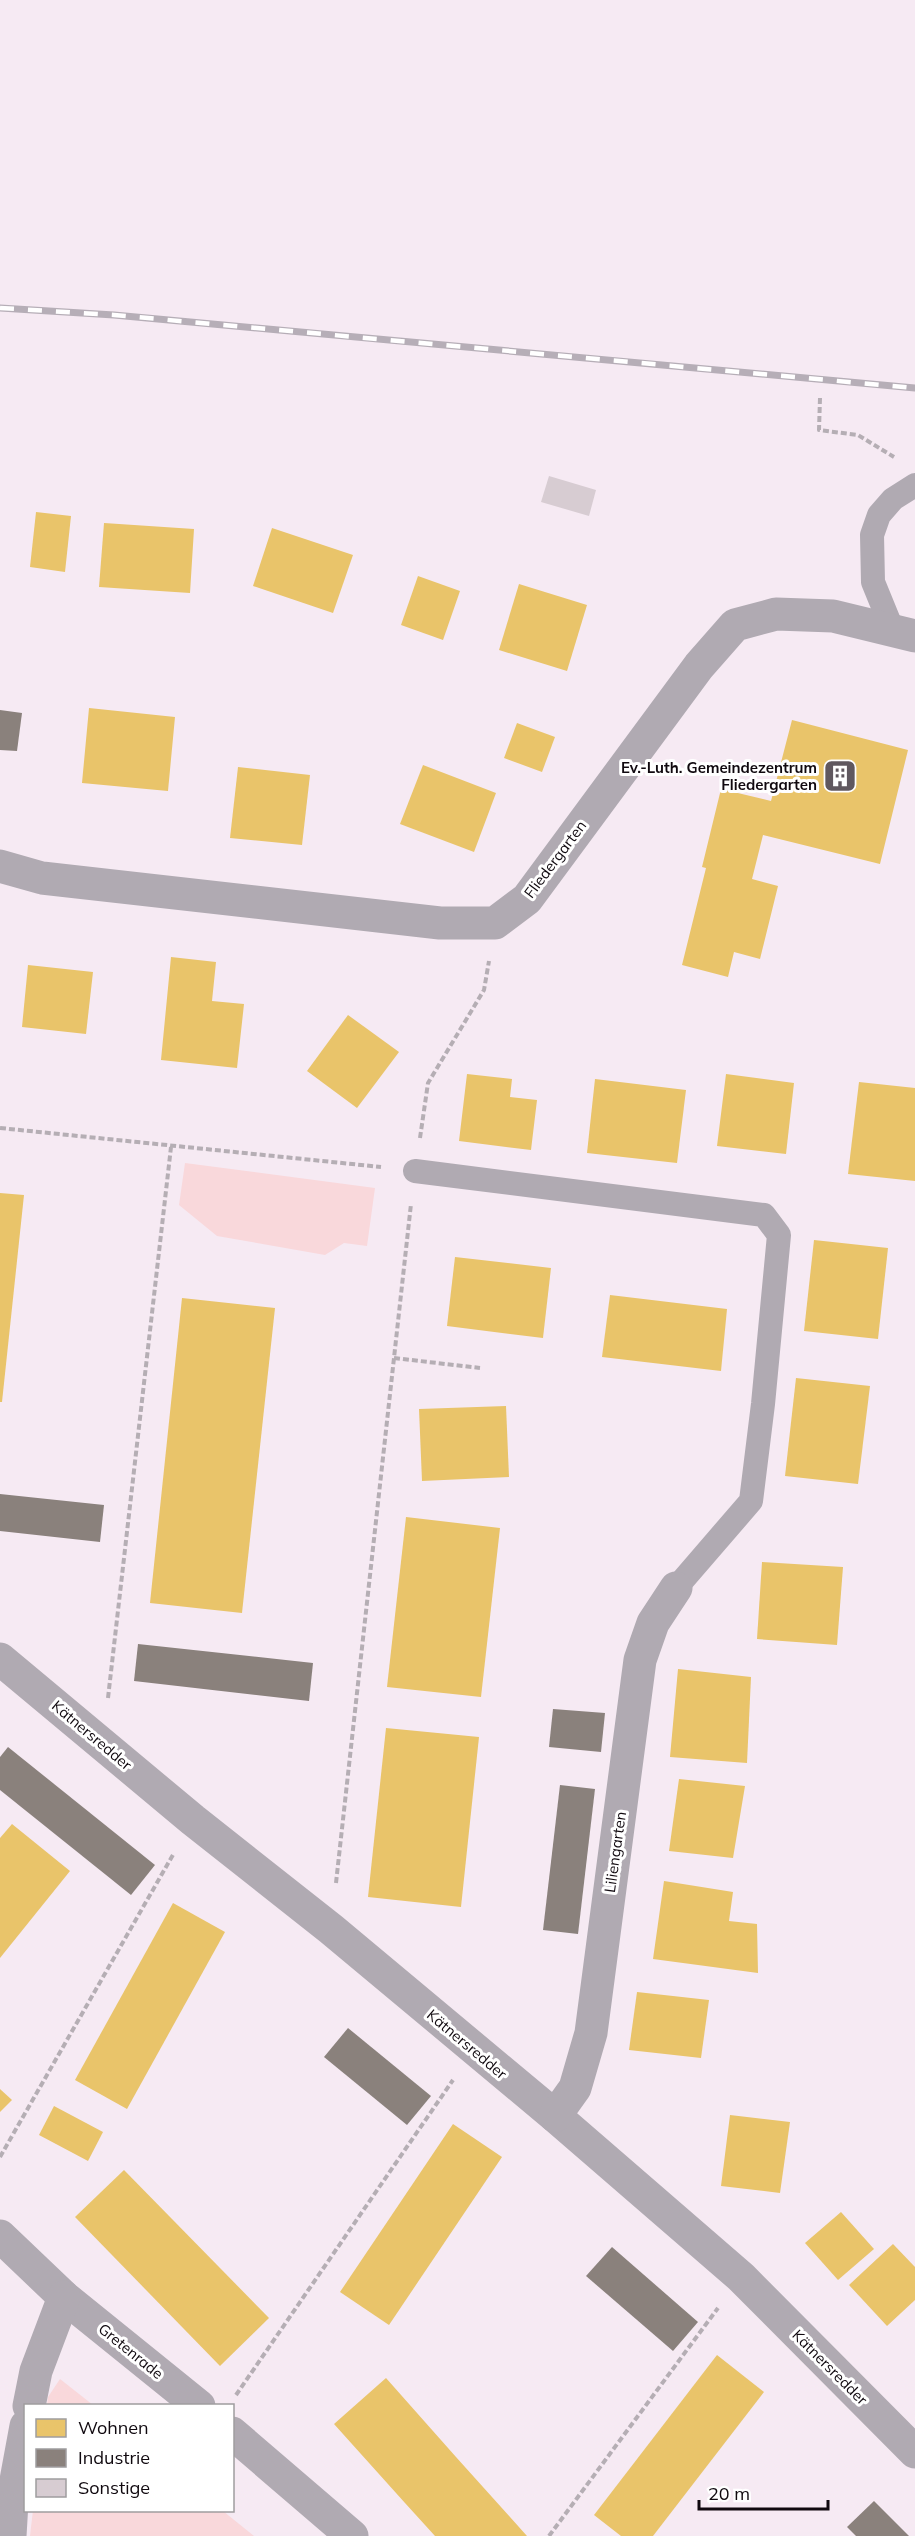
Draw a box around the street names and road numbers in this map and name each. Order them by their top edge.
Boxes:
street label: Fliedergarten [520,816,590,902]
street label: Kätnersredder [48,1696,136,1774]
street label: Liliengarten [600,1810,630,1894]
street label: Kätnersredder [423,2005,511,2083]
street label: Gretenrade [95,2319,167,2383]
street label: Kätnersredder [788,2325,872,2409]

